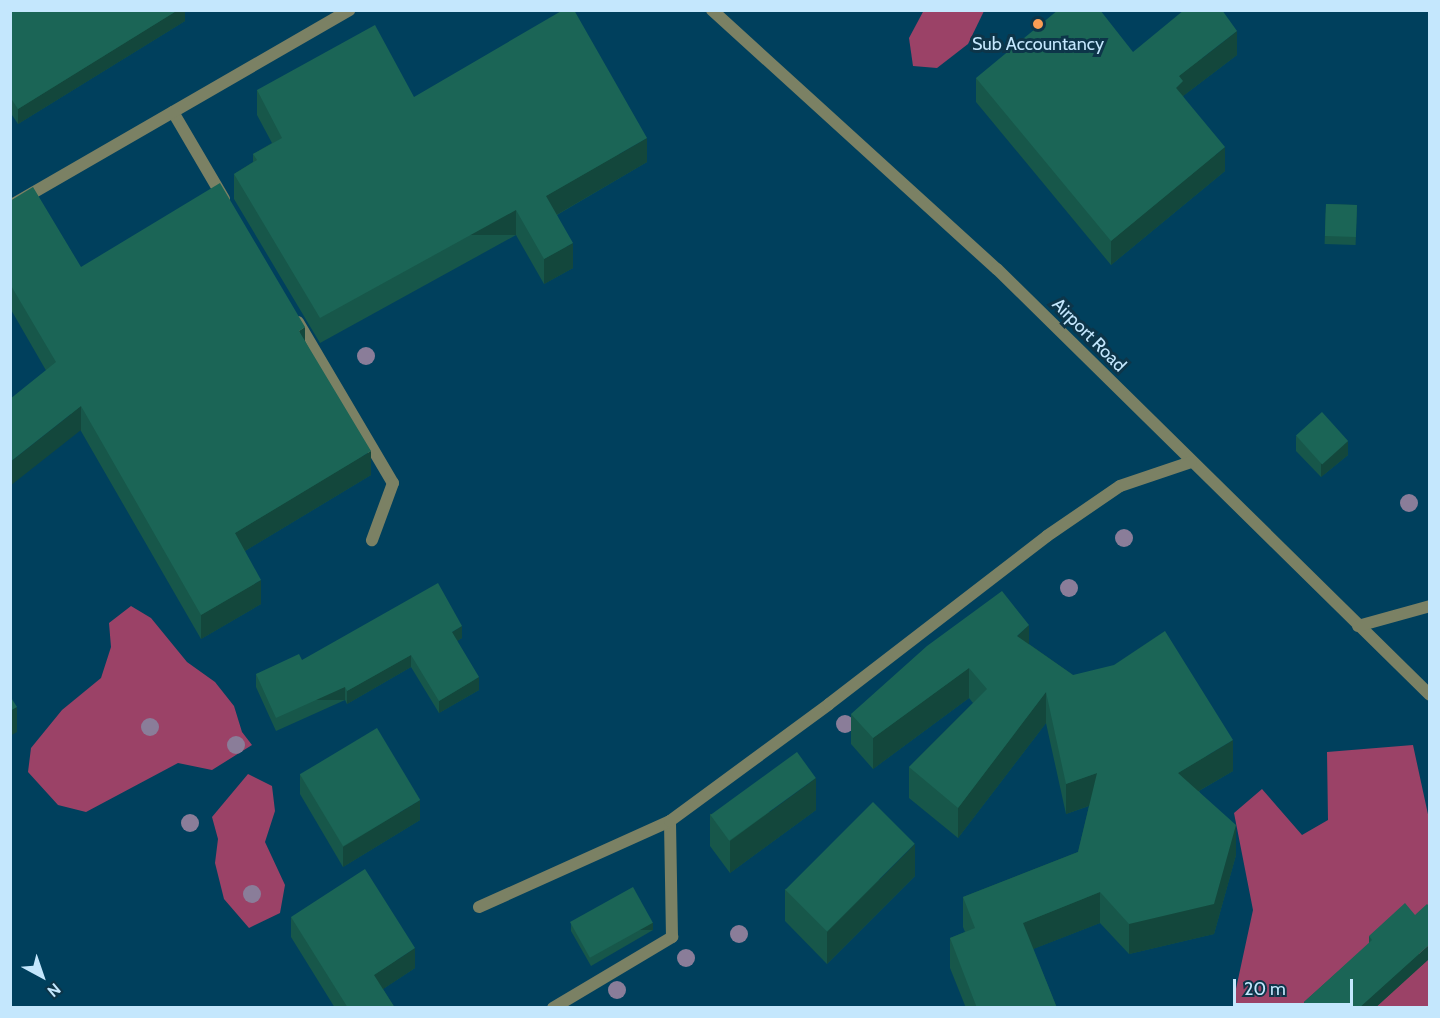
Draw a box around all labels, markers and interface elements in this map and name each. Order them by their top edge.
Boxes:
marker: Sub Accountancy [1031,17,1045,31]
place label: Sub Accountancy [972,33,1104,55]
street label: Airport Road [1048,294,1130,376]
north arrow [12,946,72,1006]
scale bar [1236,967,1356,1005]
text: 20 m [1244,978,1286,1000]
text: N [43,979,64,1001]

